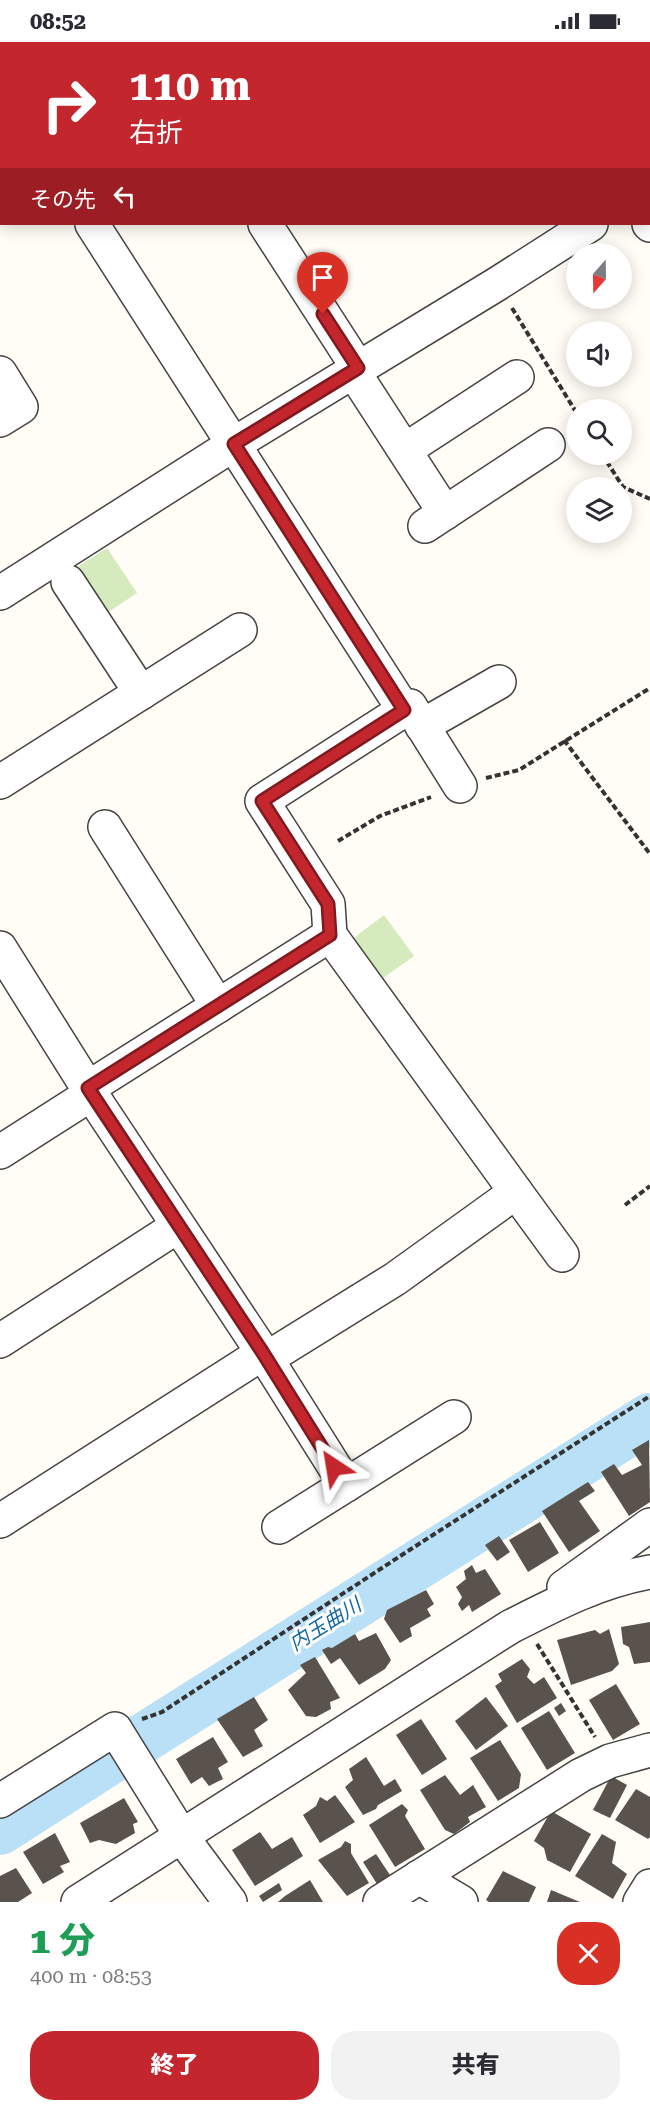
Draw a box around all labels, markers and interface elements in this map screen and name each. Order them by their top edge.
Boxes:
text: 08:52 [30,9,86,34]
text: 110 m [129,61,251,110]
icon: right [30,66,108,144]
text: 右折 [129,117,183,149]
icon: left [108,180,141,213]
text: その先 [30,187,96,212]
north arrow [566,243,632,309]
map controls [566,243,632,543]
pin [297,252,348,314]
icon: arrive [306,261,339,294]
button: sound [566,321,632,387]
button: search [566,399,632,465]
button: layers [566,477,632,543]
position arrow [302,1435,366,1499]
water label: 内玉曲川 [285,1592,367,1655]
text: 1 分 [30,1920,95,1962]
button: close [557,1922,620,1985]
text: 400 m · 08:53 [30,1964,152,1988]
button: 終了 [30,2031,319,2100]
button: 共有 [331,2031,620,2100]

